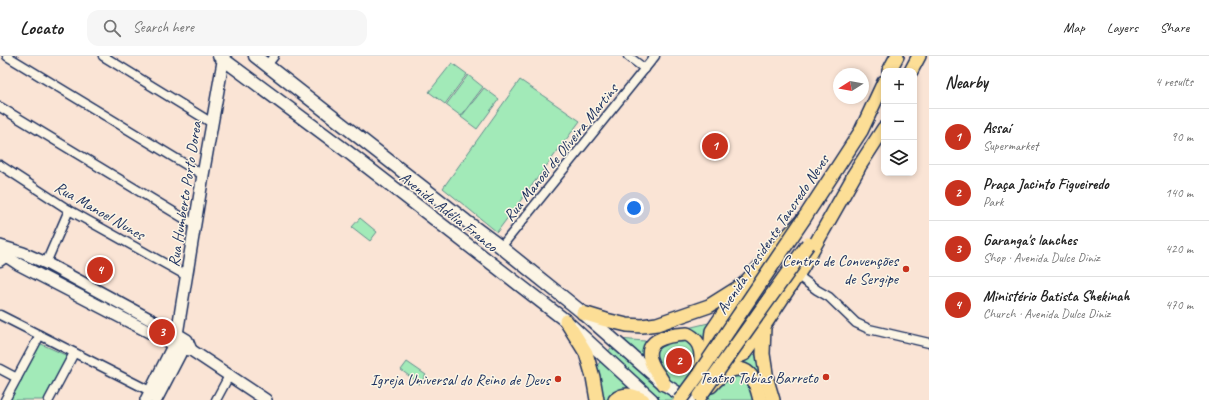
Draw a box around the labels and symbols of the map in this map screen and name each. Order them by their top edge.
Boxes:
north arrow [833,68,869,104]
street label: Rua Manoel de Oliveira Martins [499,79,623,225]
street label: Rua Humberto Porto Dorea [164,119,207,268]
pin: 1 [702,131,728,161]
street label: Avenida Presidente Tancredo Neves [712,150,835,318]
street label: Avenida Adélia Franco [395,167,502,257]
street label: Rua Manoel Nunes [51,177,149,245]
your location [624,198,644,218]
place label: Centro de Convenções de Sergipe [782,251,900,289]
pin: 4 [87,255,113,285]
marker: Centro de Convenções de Sergipe [901,264,911,274]
pin: 3 [149,317,175,347]
pin: 2 [666,346,692,376]
place label: Teatro Tobias Barreto [700,368,819,388]
place label: Igreja Universal do Reino de Deus [371,370,552,390]
marker: Teatro Tobias Barreto [821,372,831,382]
marker: Igreja Universal do Reino de Deus [553,374,563,384]

